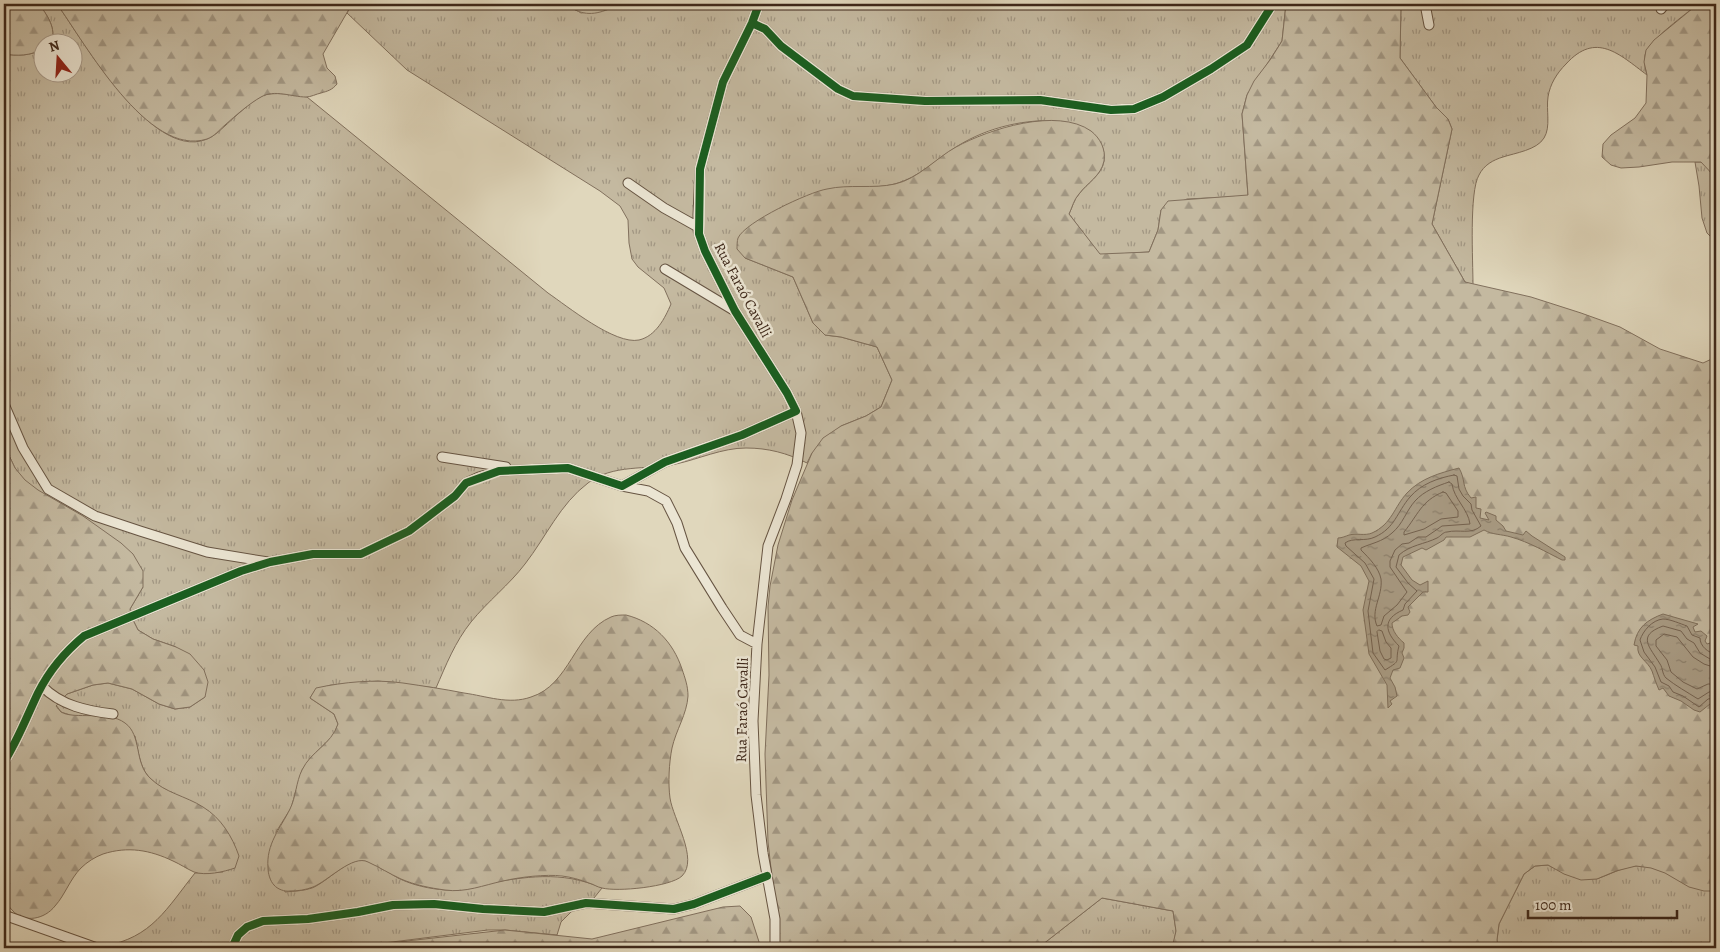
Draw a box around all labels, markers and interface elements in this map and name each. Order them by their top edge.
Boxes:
north arrow [32,32,82,82]
text: N [46,36,62,57]
street label: Rua Faraó Cavalli [710,239,776,341]
street label: Rua Faraó Cavalli [731,657,753,763]
scale bar [1528,887,1676,919]
text: 100 m [1535,895,1572,915]

